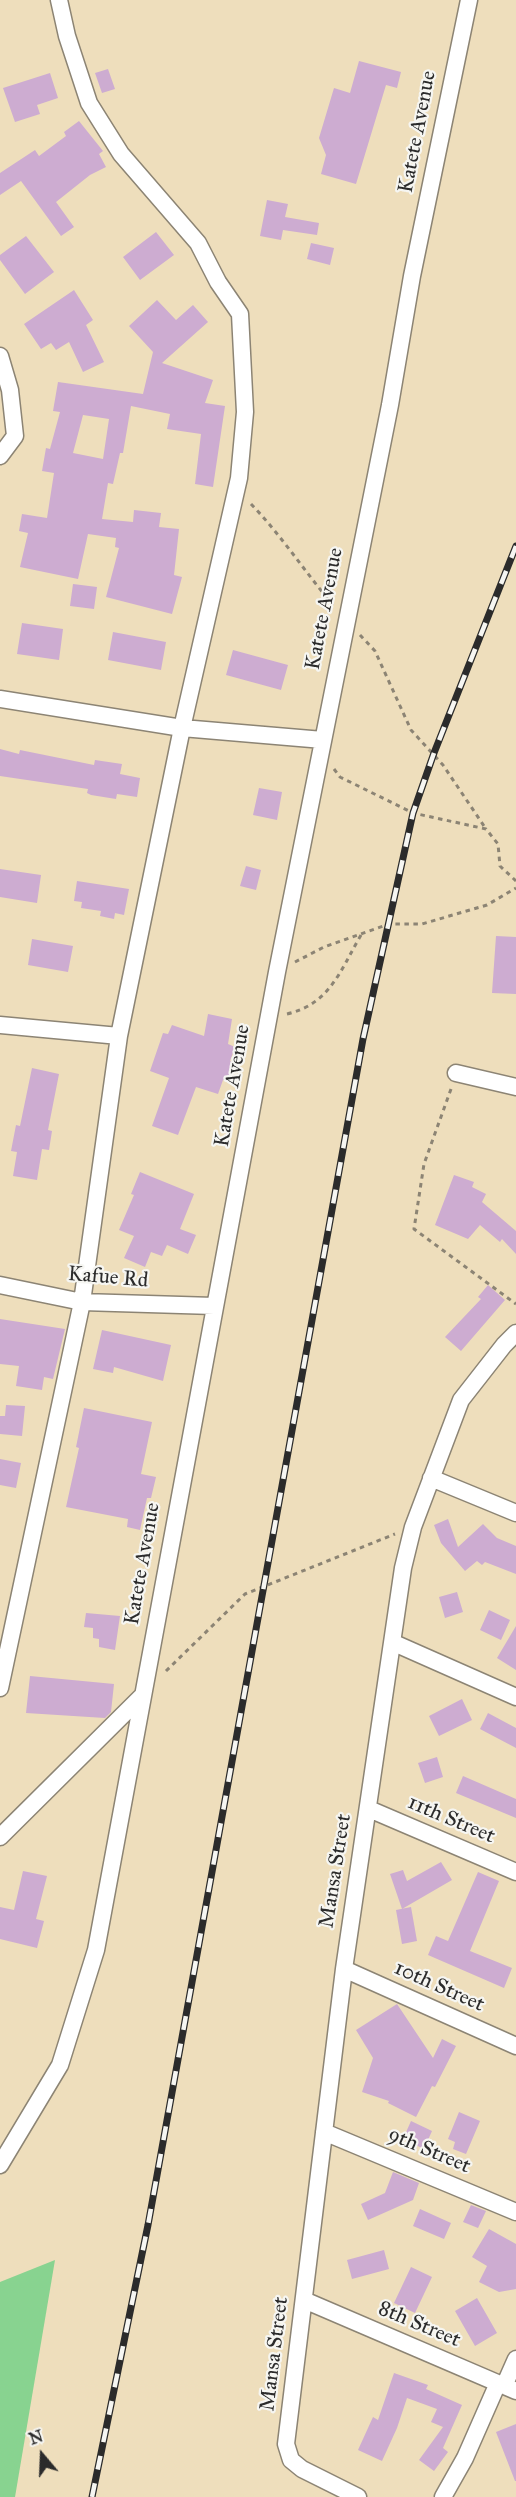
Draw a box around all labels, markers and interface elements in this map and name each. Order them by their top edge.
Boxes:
street label: Katete Avenue [394,69,442,195]
street label: Katete Avenue [301,546,349,672]
street label: Katete Avenue [210,1023,256,1149]
street label: Kafue Rd [67,1262,149,1294]
street label: Katete Avenue [120,1501,166,1627]
street label: 11th Street [404,1790,498,1850]
street label: Mansa Street [315,1812,357,1930]
street label: 10th Street [390,1956,488,2018]
street label: 9th Street [384,2122,474,2180]
street label: Mansa Street [255,2295,295,2413]
street label: 8th Street [374,2296,464,2354]
north arrow [12,2425,72,2485]
text: N [26,2426,45,2449]

